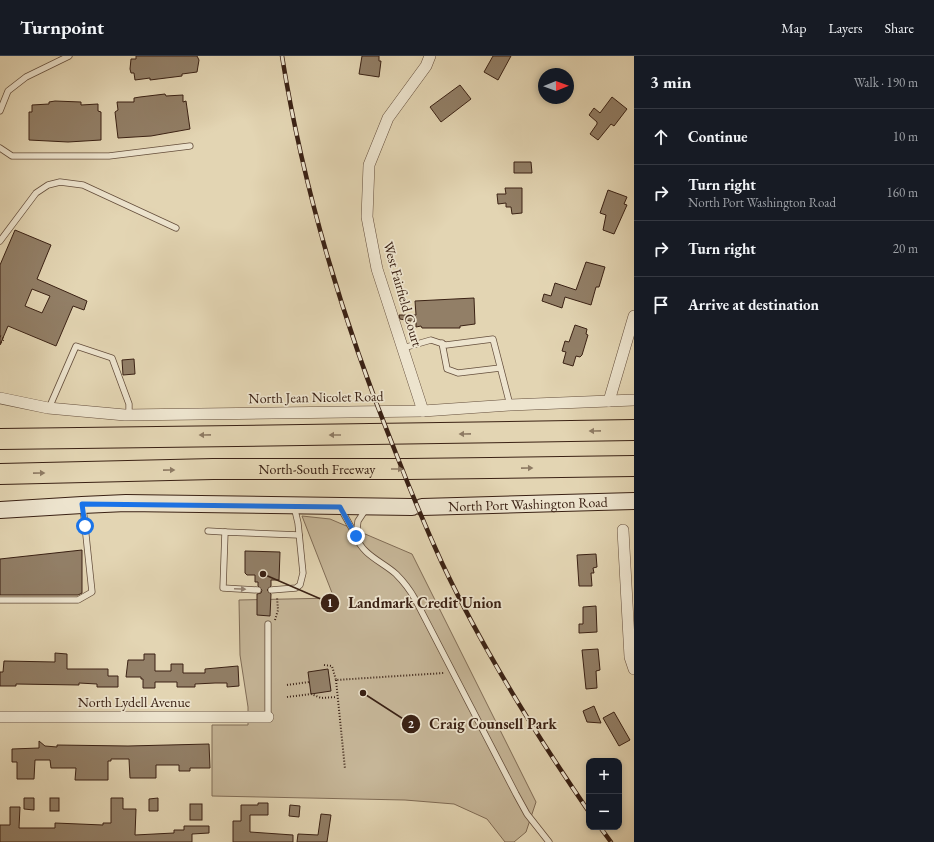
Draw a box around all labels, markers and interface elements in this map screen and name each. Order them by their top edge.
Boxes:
text: Turnpoint [20,15,104,40]
text: Map [781,19,806,37]
text: Layers [828,19,863,37]
text: Share [885,19,914,37]
north arrow [538,68,574,104]
text: 3 min [650,71,691,93]
text: Walk · 190 m [854,74,918,91]
icon: ahead [650,126,672,148]
text: Continue [688,127,748,146]
text: 10 m [893,128,918,145]
text: Turn right [688,175,756,194]
icon: right [650,182,672,204]
text: 160 m [887,184,918,201]
text: North Port Washington Road [688,194,836,211]
icon: right [650,238,672,260]
street label: West Fairfield Court [379,239,427,349]
text: Turn right [688,239,756,258]
text: 20 m [893,240,918,257]
icon: arrive [650,294,672,316]
text: Arrive at destination [688,295,819,314]
street label: North Jean Nicolet Road [248,387,385,407]
one-way arrow [588,428,601,434]
one-way arrow [458,431,471,437]
one-way arrow [198,432,211,438]
one-way arrow [328,432,341,438]
street label: North-South Freeway [258,460,376,478]
one-way arrow [521,465,534,471]
one-way arrow [391,466,404,472]
one-way arrow [163,467,176,473]
one-way arrow [33,470,46,476]
street label: North Port Washington Road [448,493,609,515]
route start [76,517,94,535]
route end [347,527,365,545]
one-way arrow [234,586,246,593]
callout: Landmark Credit Union [320,589,510,616]
text: Landmark Credit Union [348,593,502,612]
text: 1 [327,595,333,611]
street label: North Lydell Avenue [78,693,191,711]
callout: Craig Counsell Park [401,710,564,737]
text: Craig Counsell Park [429,714,557,733]
text: 2 [408,716,415,732]
map controls [586,758,622,830]
button: + [586,758,622,794]
button: − [586,794,622,830]

